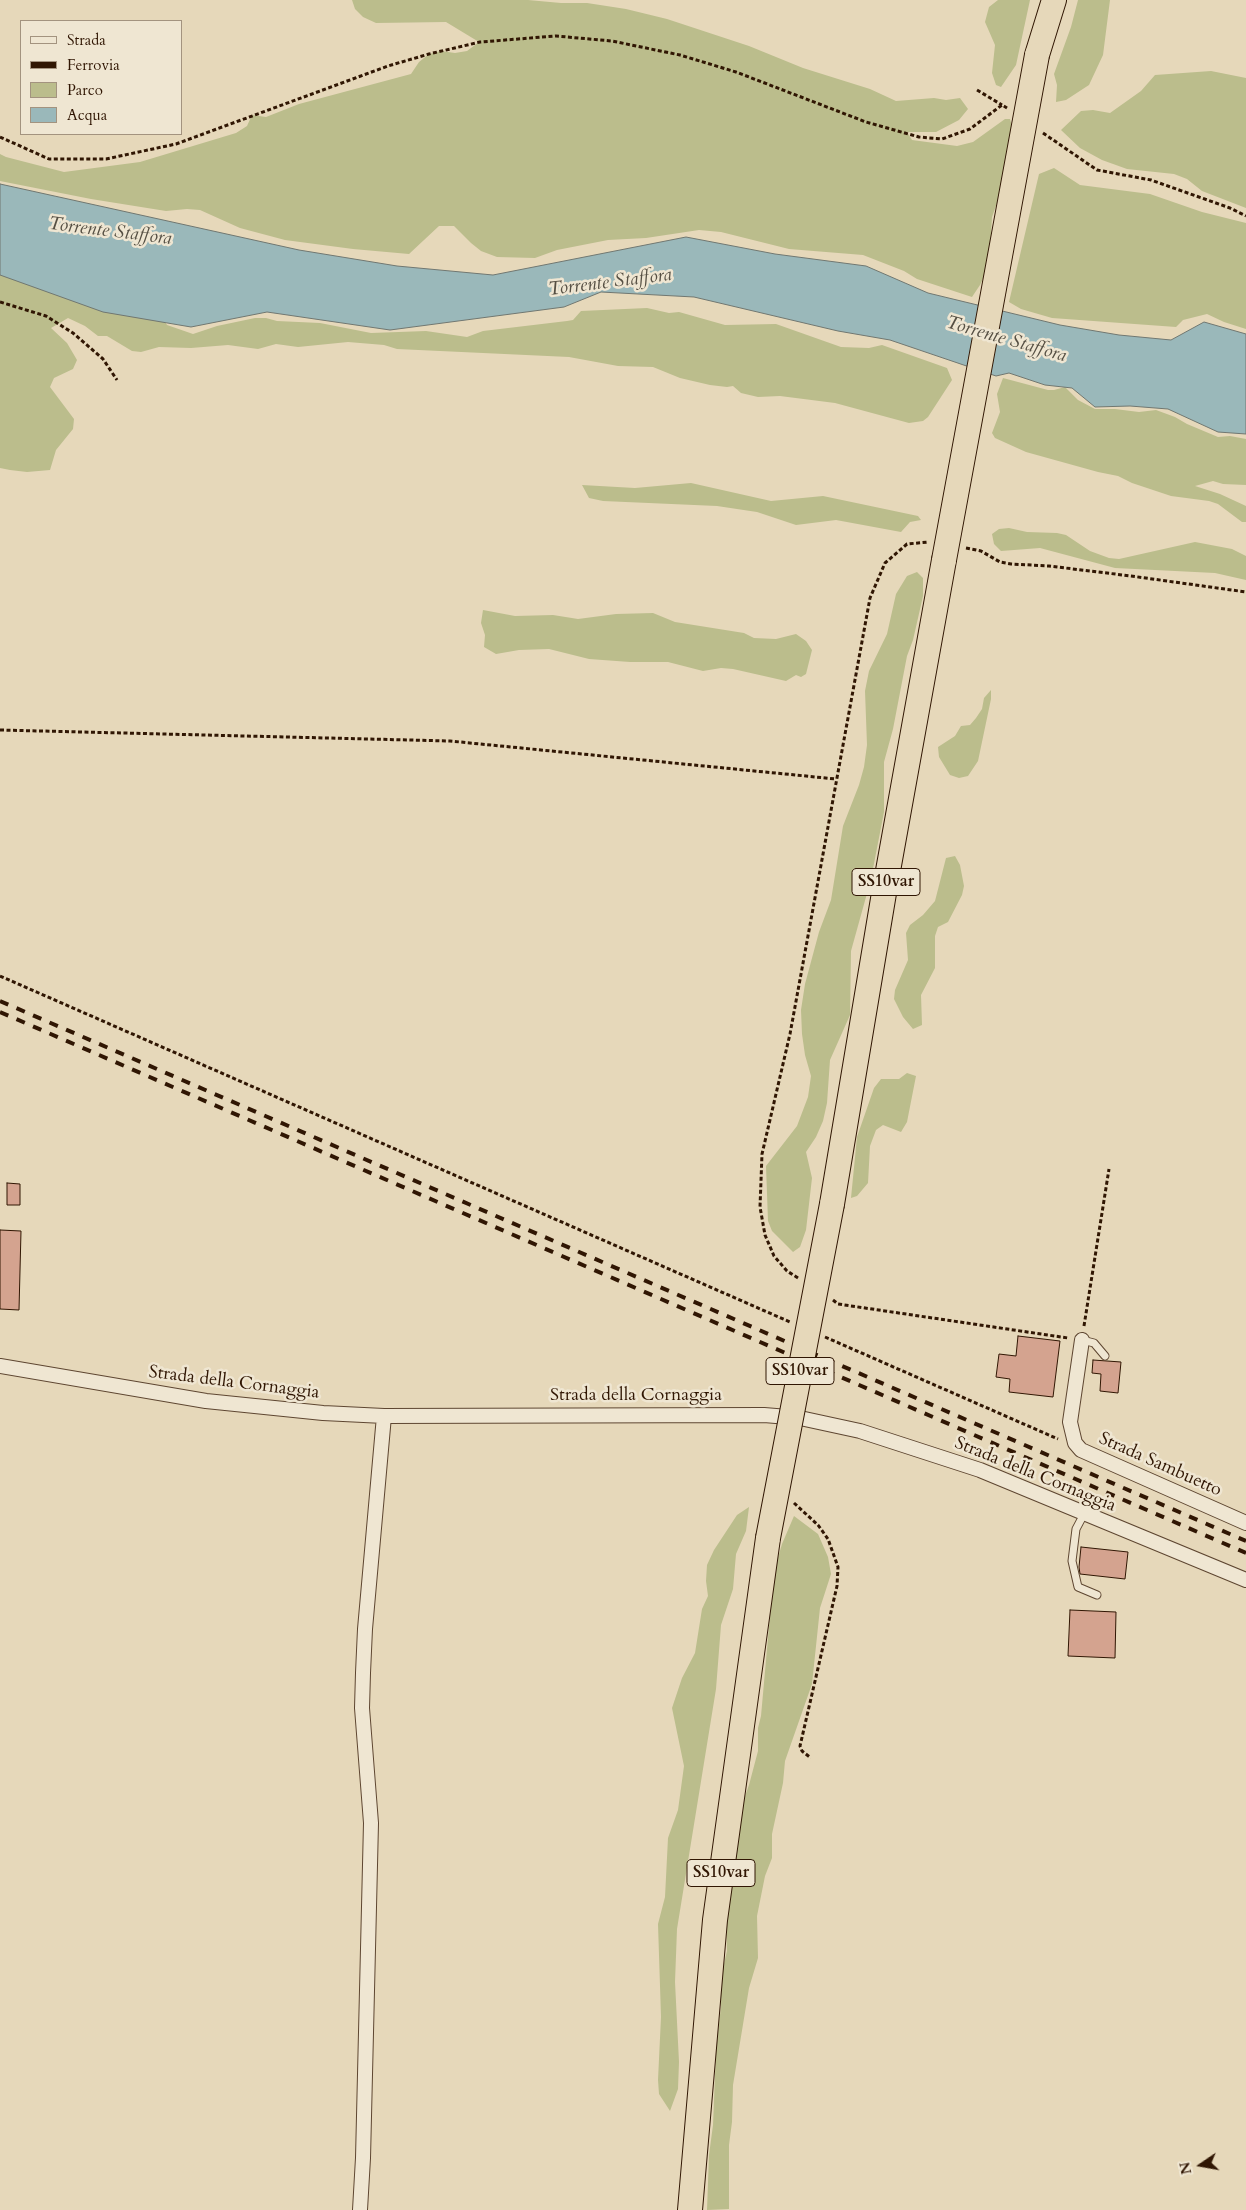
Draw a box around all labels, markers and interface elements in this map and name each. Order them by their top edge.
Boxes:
legend [20,20,182,135]
text: Strada [67,30,106,50]
text: Ferrovia [67,55,120,75]
text: Parco [67,80,103,100]
text: Acqua [67,105,107,125]
water label: Torrente Staffora [47,213,173,251]
water label: Torrente Staffora [547,264,673,302]
water label: Torrente Staffora [943,312,1069,368]
road number: SS10var [852,869,920,896]
road number: SS10var [766,1358,834,1384]
street label: Strada della Cornaggia [147,1362,321,1404]
street label: Strada della Cornaggia [550,1385,722,1407]
street label: Strada Sambuetto [1095,1428,1225,1502]
street label: Strada della Cornaggia [951,1433,1119,1517]
road number: SS10var [687,1860,755,1886]
north arrow [1176,2140,1226,2190]
text: N [1175,2160,1196,2176]

